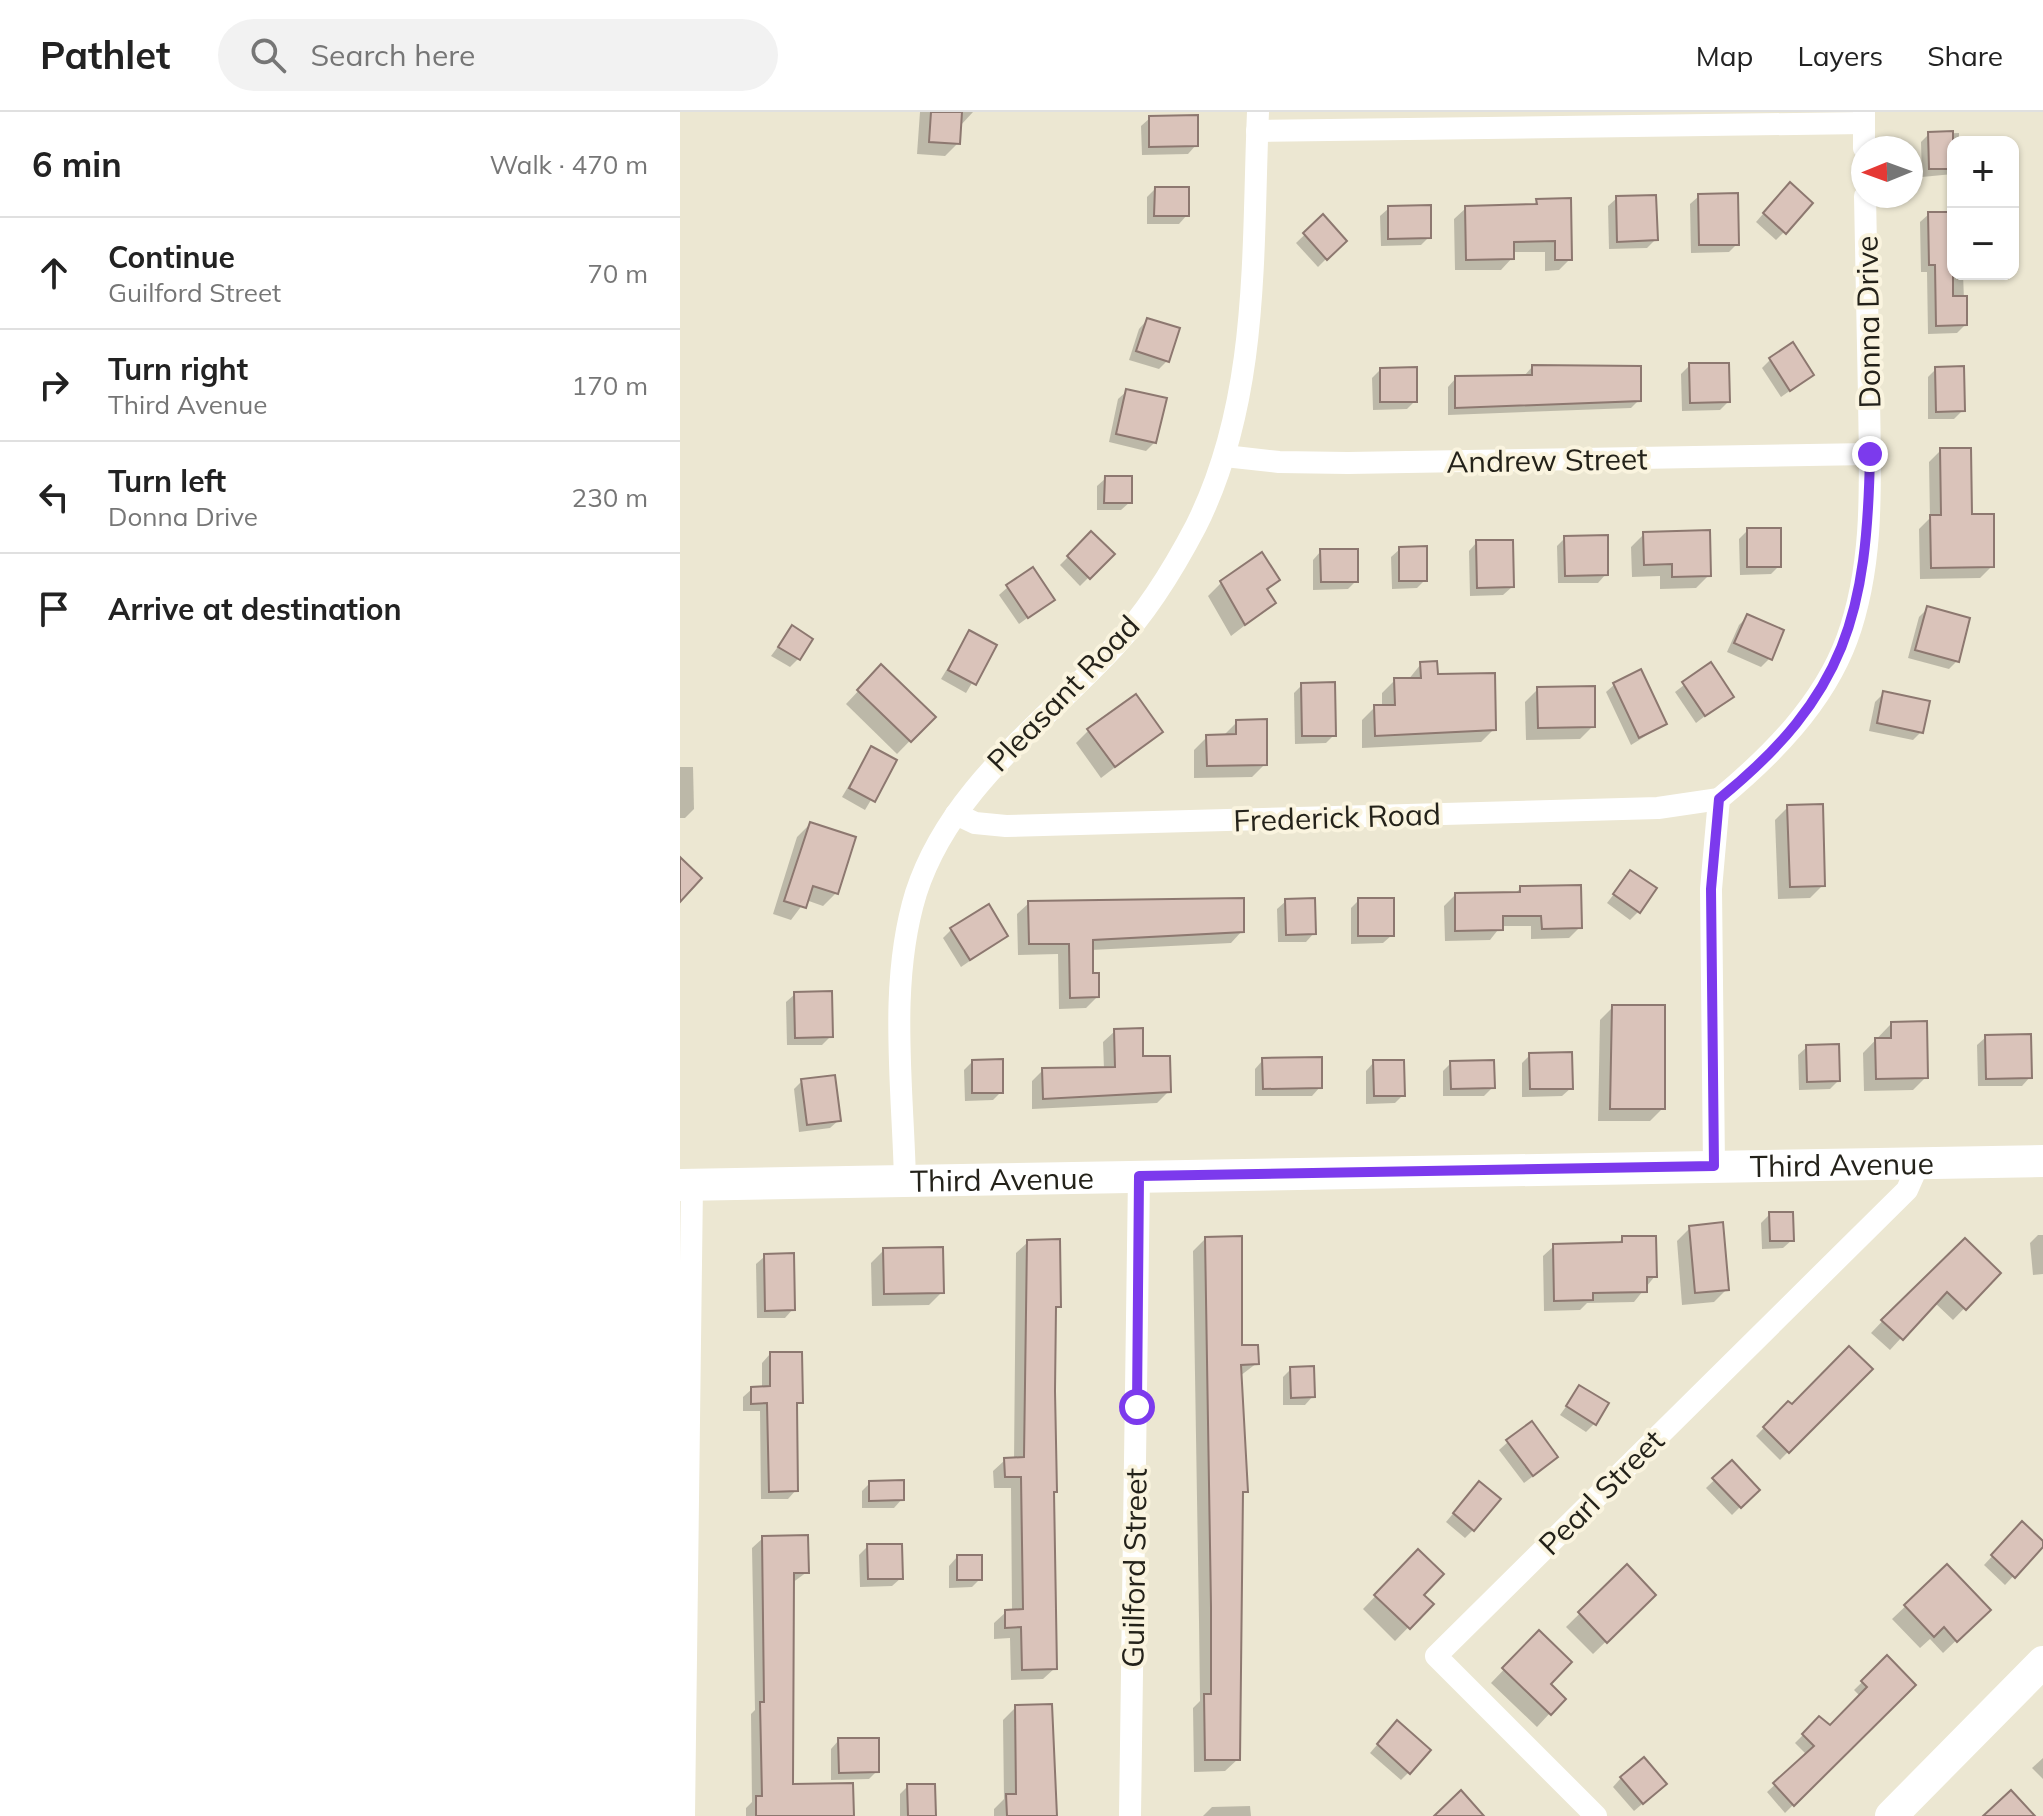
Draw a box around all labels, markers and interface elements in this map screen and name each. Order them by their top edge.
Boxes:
search box [218,19,778,91]
text: Pathlet [40,31,170,79]
icon: search [246,33,290,77]
text: Search here [310,36,475,74]
text: Map [1696,38,1753,73]
text: Layers [1797,38,1883,73]
text: Share [1927,38,2003,73]
north arrow [1851,136,1923,208]
map controls [1947,136,2019,280]
button: + [1947,136,2019,208]
text: 6 min [32,143,122,186]
text: Walk · 470 m [489,148,648,181]
button: − [1947,208,2019,280]
street label: Donna Drive [1847,235,1889,409]
text: Continue [108,238,235,276]
icon: ahead [32,251,76,295]
text: 70 m [587,257,648,290]
text: Guilford Street [108,276,281,309]
text: Turn right [108,350,248,388]
icon: right [32,363,76,407]
text: 170 m [572,369,648,402]
text: Third Avenue [108,388,267,421]
route end [1852,436,1888,472]
street label: Andrew Street [1446,439,1648,481]
text: Turn left [108,462,226,500]
icon: left [32,475,76,519]
text: 230 m [572,481,648,514]
text: Donna Drive [108,500,258,533]
icon: arrive [32,587,76,631]
text: Arrive at destination [108,590,402,628]
street label: Pleasant Road [979,607,1147,779]
street label: Frederick Road [1233,794,1441,840]
street label: Third Avenue [1750,1144,1934,1185]
street label: Third Avenue [910,1159,1094,1200]
route start [1119,1389,1155,1425]
street label: Pearl Street [1530,1421,1672,1563]
street label: Guilford Street [1113,1468,1155,1668]

